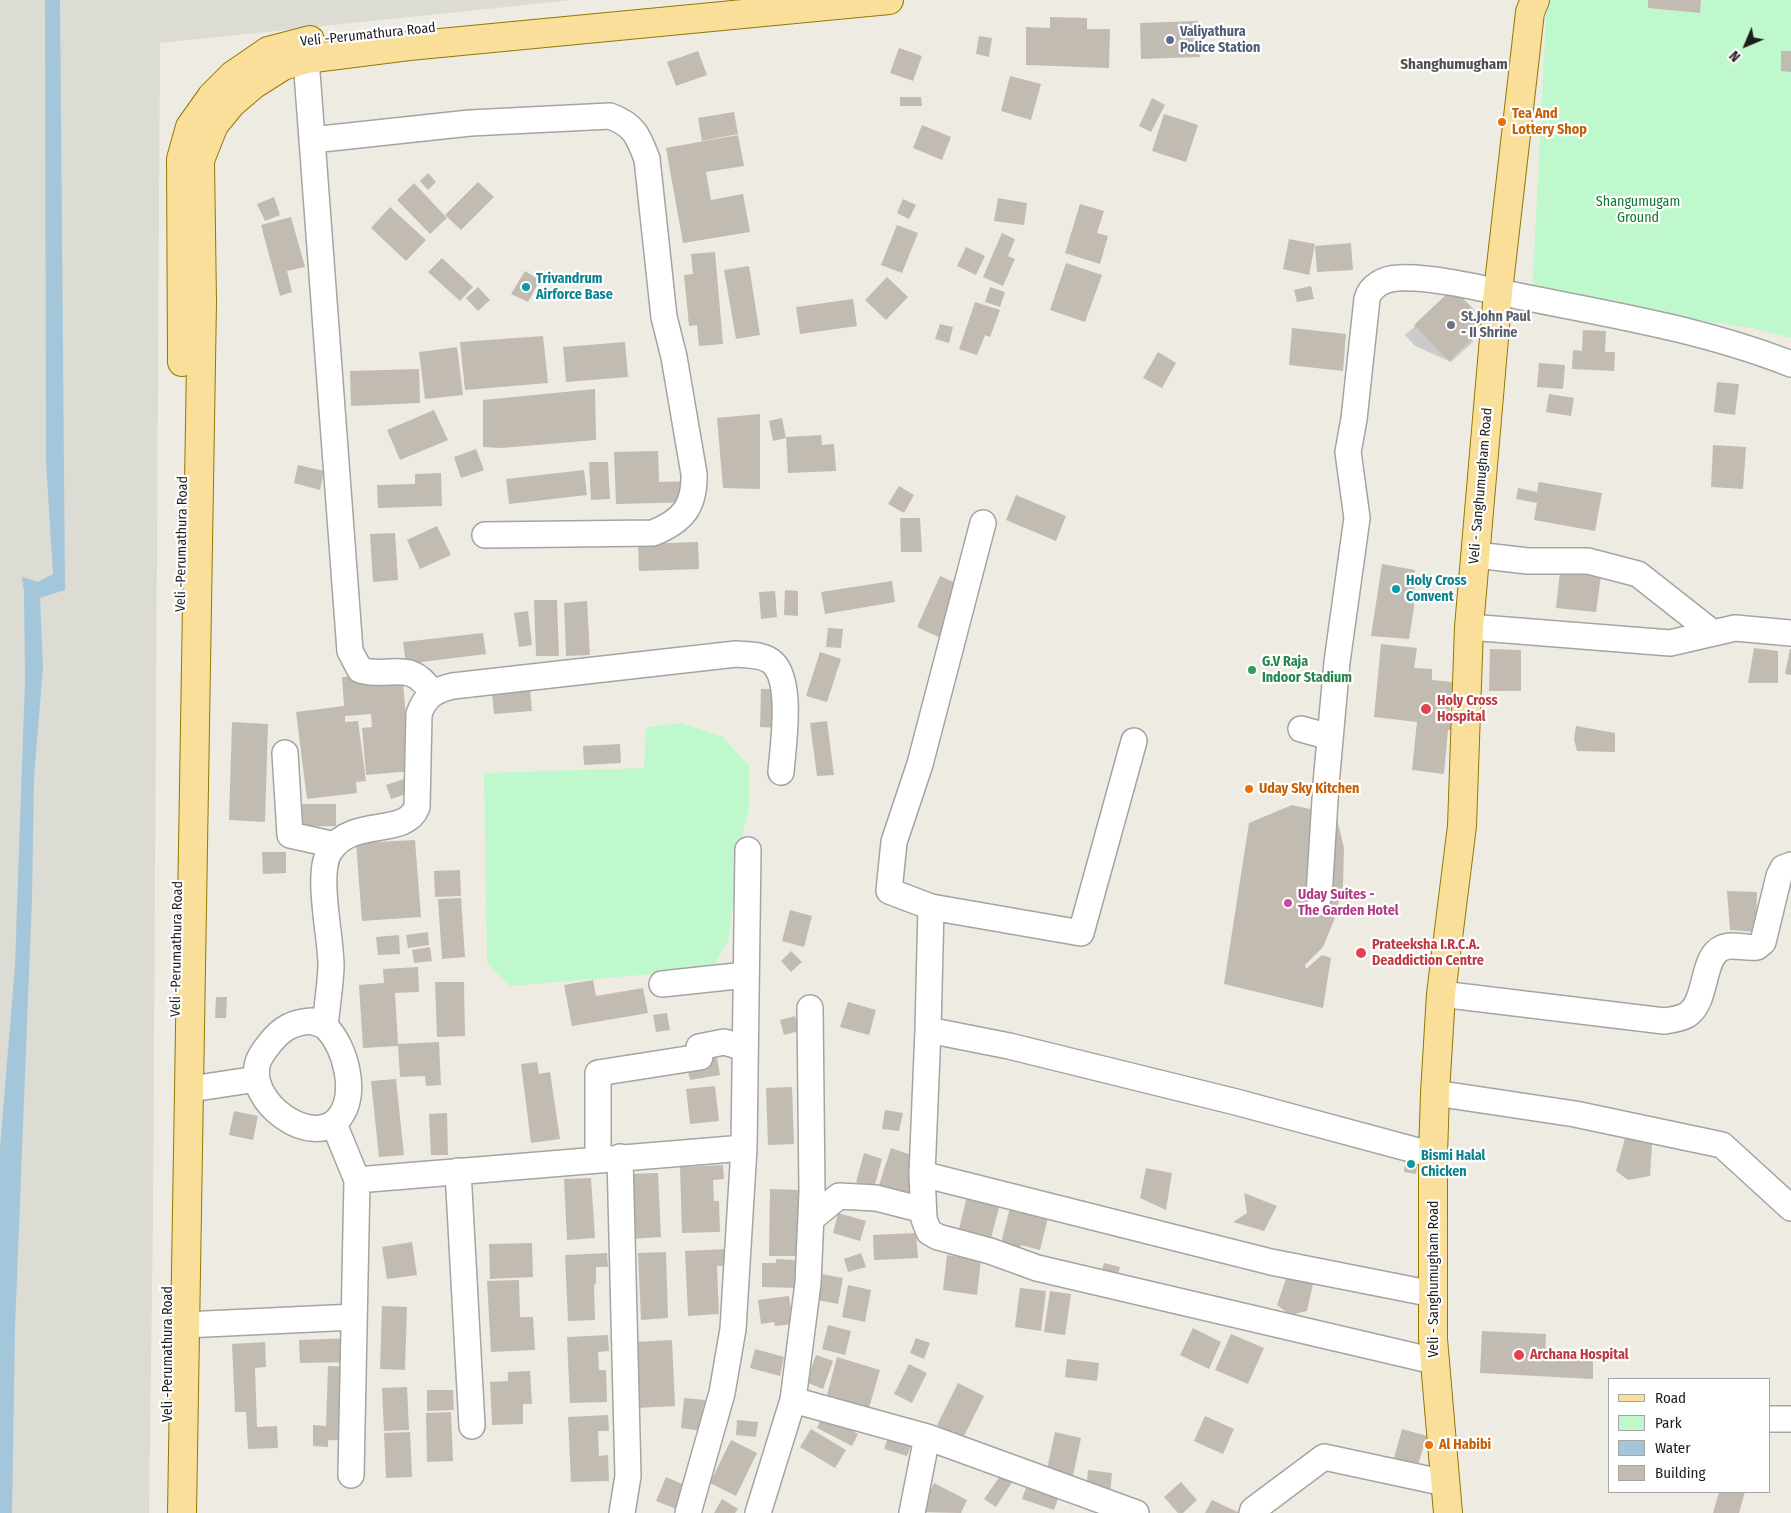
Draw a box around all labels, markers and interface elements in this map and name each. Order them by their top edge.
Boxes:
street label: Veli -Perumathura Road [300,20,436,50]
north arrow [1721,20,1771,70]
place label: Valiyathura Police Station [1180,24,1260,56]
marker: Valiyathura Police Station [1164,34,1176,46]
text: N [1726,47,1744,65]
district label: Shanghumugham [1400,56,1508,74]
place label: Tea And Lottery Shop [1512,106,1587,138]
marker: Tea And Lottery Shop [1496,116,1508,128]
park label: Shangumugam Ground [1596,194,1680,226]
place label: Trivandrum Airforce Base [536,271,613,304]
marker: Trivandrum Airforce Base [520,281,532,293]
place label: St.John Paul - II Shrine [1461,309,1531,342]
marker: St.John Paul - II Shrine [1445,319,1457,331]
street label: Veli - Sanghumugham Road [1466,407,1496,565]
street label: Veli -Perumathura Road [172,476,192,612]
place label: Holy Cross Convent [1406,573,1467,606]
marker: Holy Cross Convent [1390,583,1402,595]
place label: G.V Raja Indoor Stadium [1262,654,1352,686]
marker: G.V Raja Indoor Stadium [1246,664,1258,676]
place label: Holy Cross Hospital [1437,693,1498,726]
marker: Holy Cross Hospital [1419,702,1433,716]
place label: Uday Sky Kitchen [1259,781,1359,797]
marker: Uday Sky Kitchen [1243,783,1255,795]
street label: Veli -Perumathura Road [167,881,187,1017]
place label: Uday Suites - The Garden Hotel [1298,887,1399,920]
marker: Uday Suites - The Garden Hotel [1282,897,1294,909]
place label: Prateeksha I.R.C.A. Deaddiction Centre [1372,937,1484,970]
marker: Prateeksha I.R.C.A. Deaddiction Centre [1354,946,1368,960]
place label: Bismi Halal Chicken [1421,1148,1485,1180]
marker: Bismi Halal Chicken [1405,1158,1417,1170]
street label: Veli - Sanghumugham Road [1426,1200,1442,1358]
street label: Veli -Perumathura Road [160,1286,176,1422]
place label: Archana Hospital [1530,1347,1629,1363]
marker: Archana Hospital [1512,1348,1526,1362]
legend [1608,1378,1771,1493]
text: Road [1655,1389,1686,1407]
text: Park [1655,1414,1682,1432]
place label: Al Habibi [1439,1437,1491,1453]
marker: Al Habibi [1423,1439,1435,1451]
text: Water [1655,1439,1690,1457]
text: Building [1655,1464,1706,1482]

